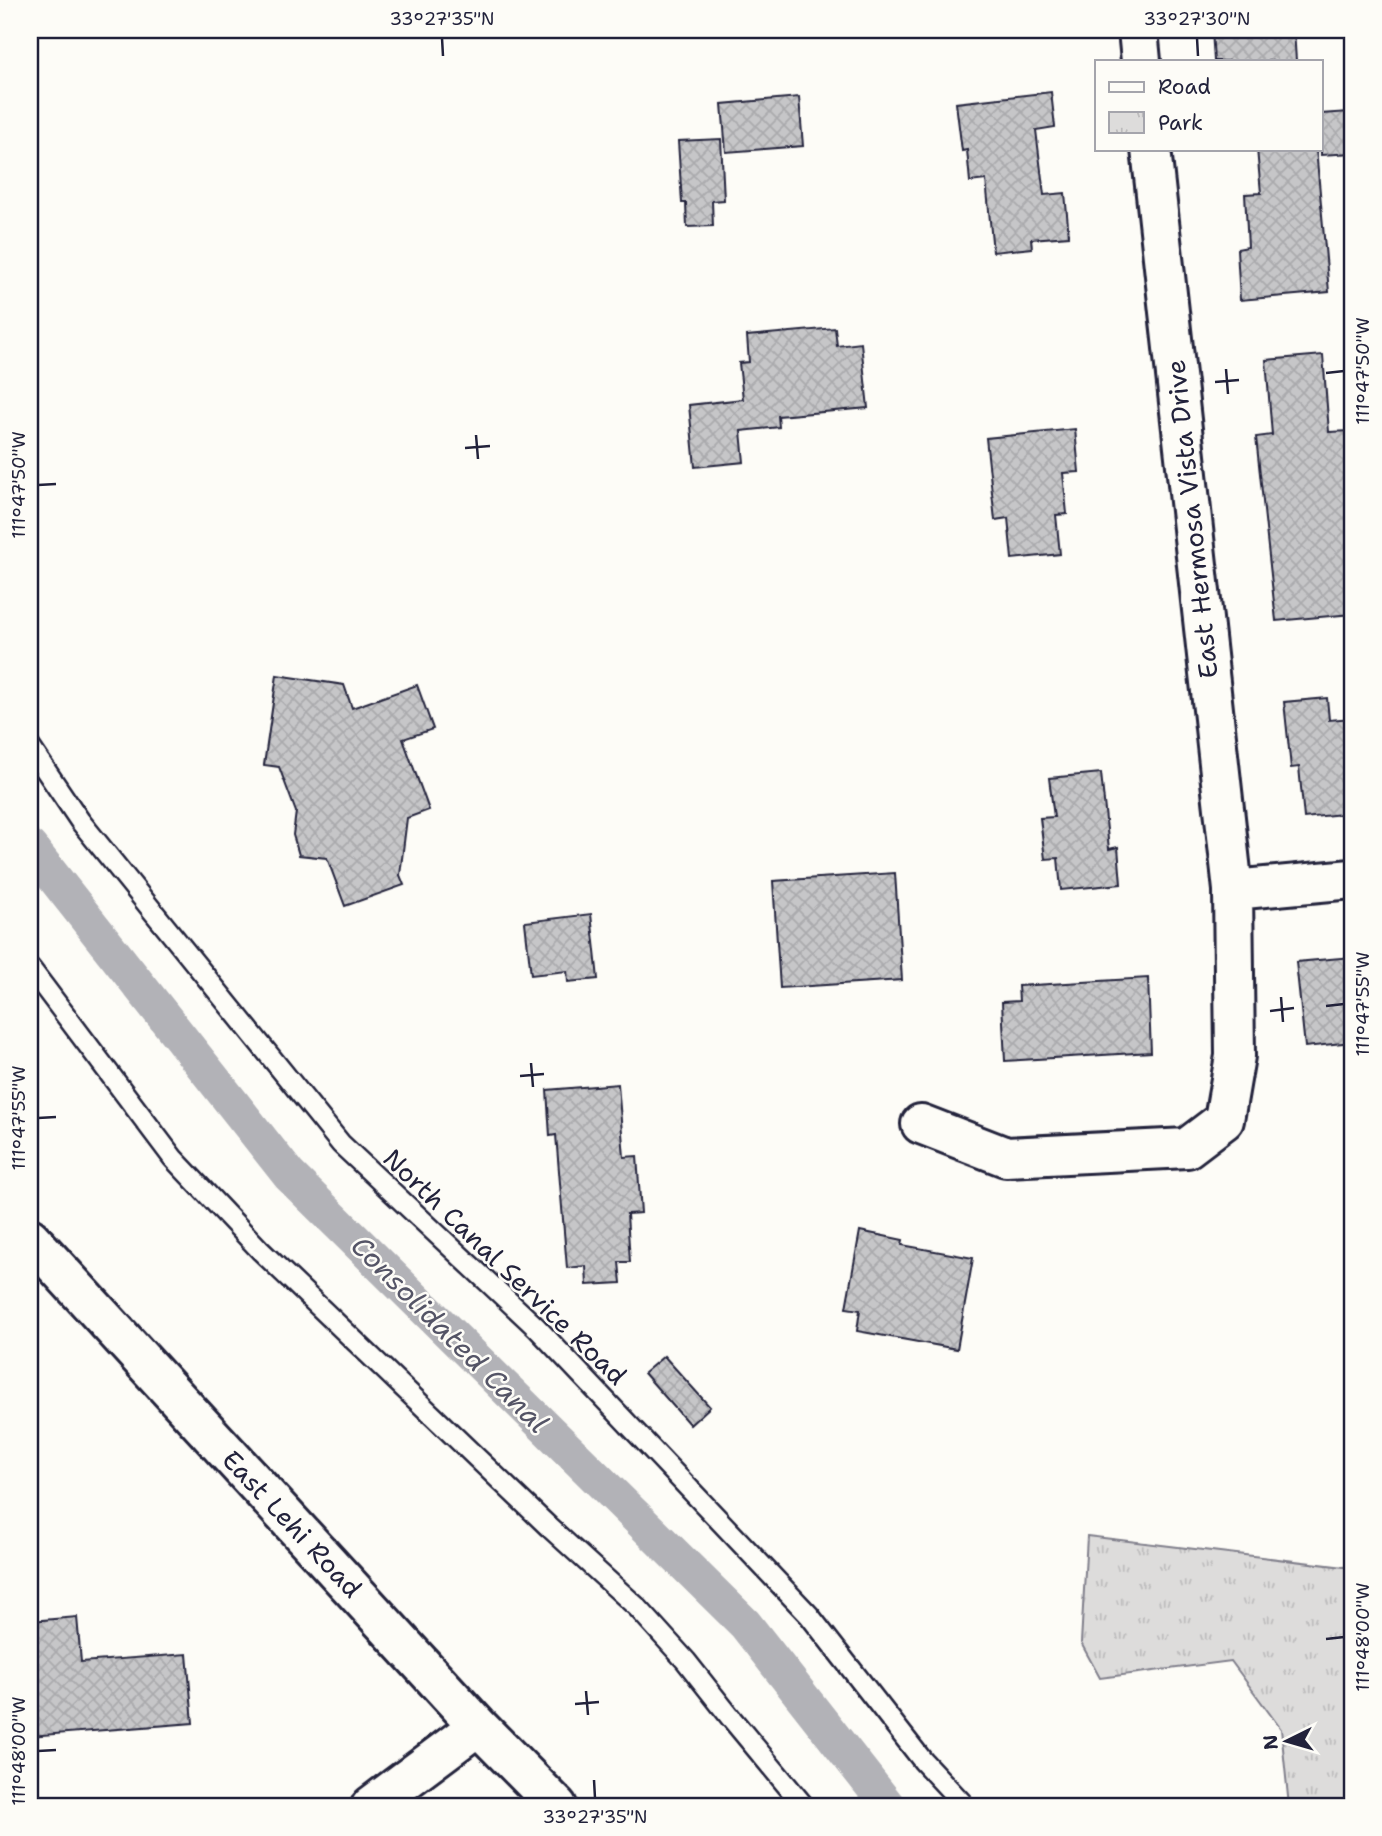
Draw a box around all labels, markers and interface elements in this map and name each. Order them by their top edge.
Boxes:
text: 33°27'35"N [389,7,495,31]
text: 33°27'30"N [1143,7,1251,31]
legend [1095,60,1322,150]
text: Road [1158,73,1211,101]
text: Park [1158,109,1203,137]
text: 111°47'50"W [1351,317,1375,425]
street label: East Hermosa Vista Drive [1157,358,1226,680]
text: 111°47'50"W [7,431,31,539]
text: 111°47'55"W [1351,951,1375,1057]
text: 111°47'55"W [7,1065,31,1171]
street label: North Canal Service Road [376,1141,635,1392]
water label: Consolidated Canal [343,1227,557,1441]
street label: East Lehi Road [215,1442,370,1605]
text: 111°48'00"W [1351,1582,1375,1692]
text: 111°48'00"W [7,1696,31,1806]
north arrow [1252,1706,1322,1776]
text: N [1257,1734,1284,1751]
text: 33°27'35"N [542,1805,648,1829]

